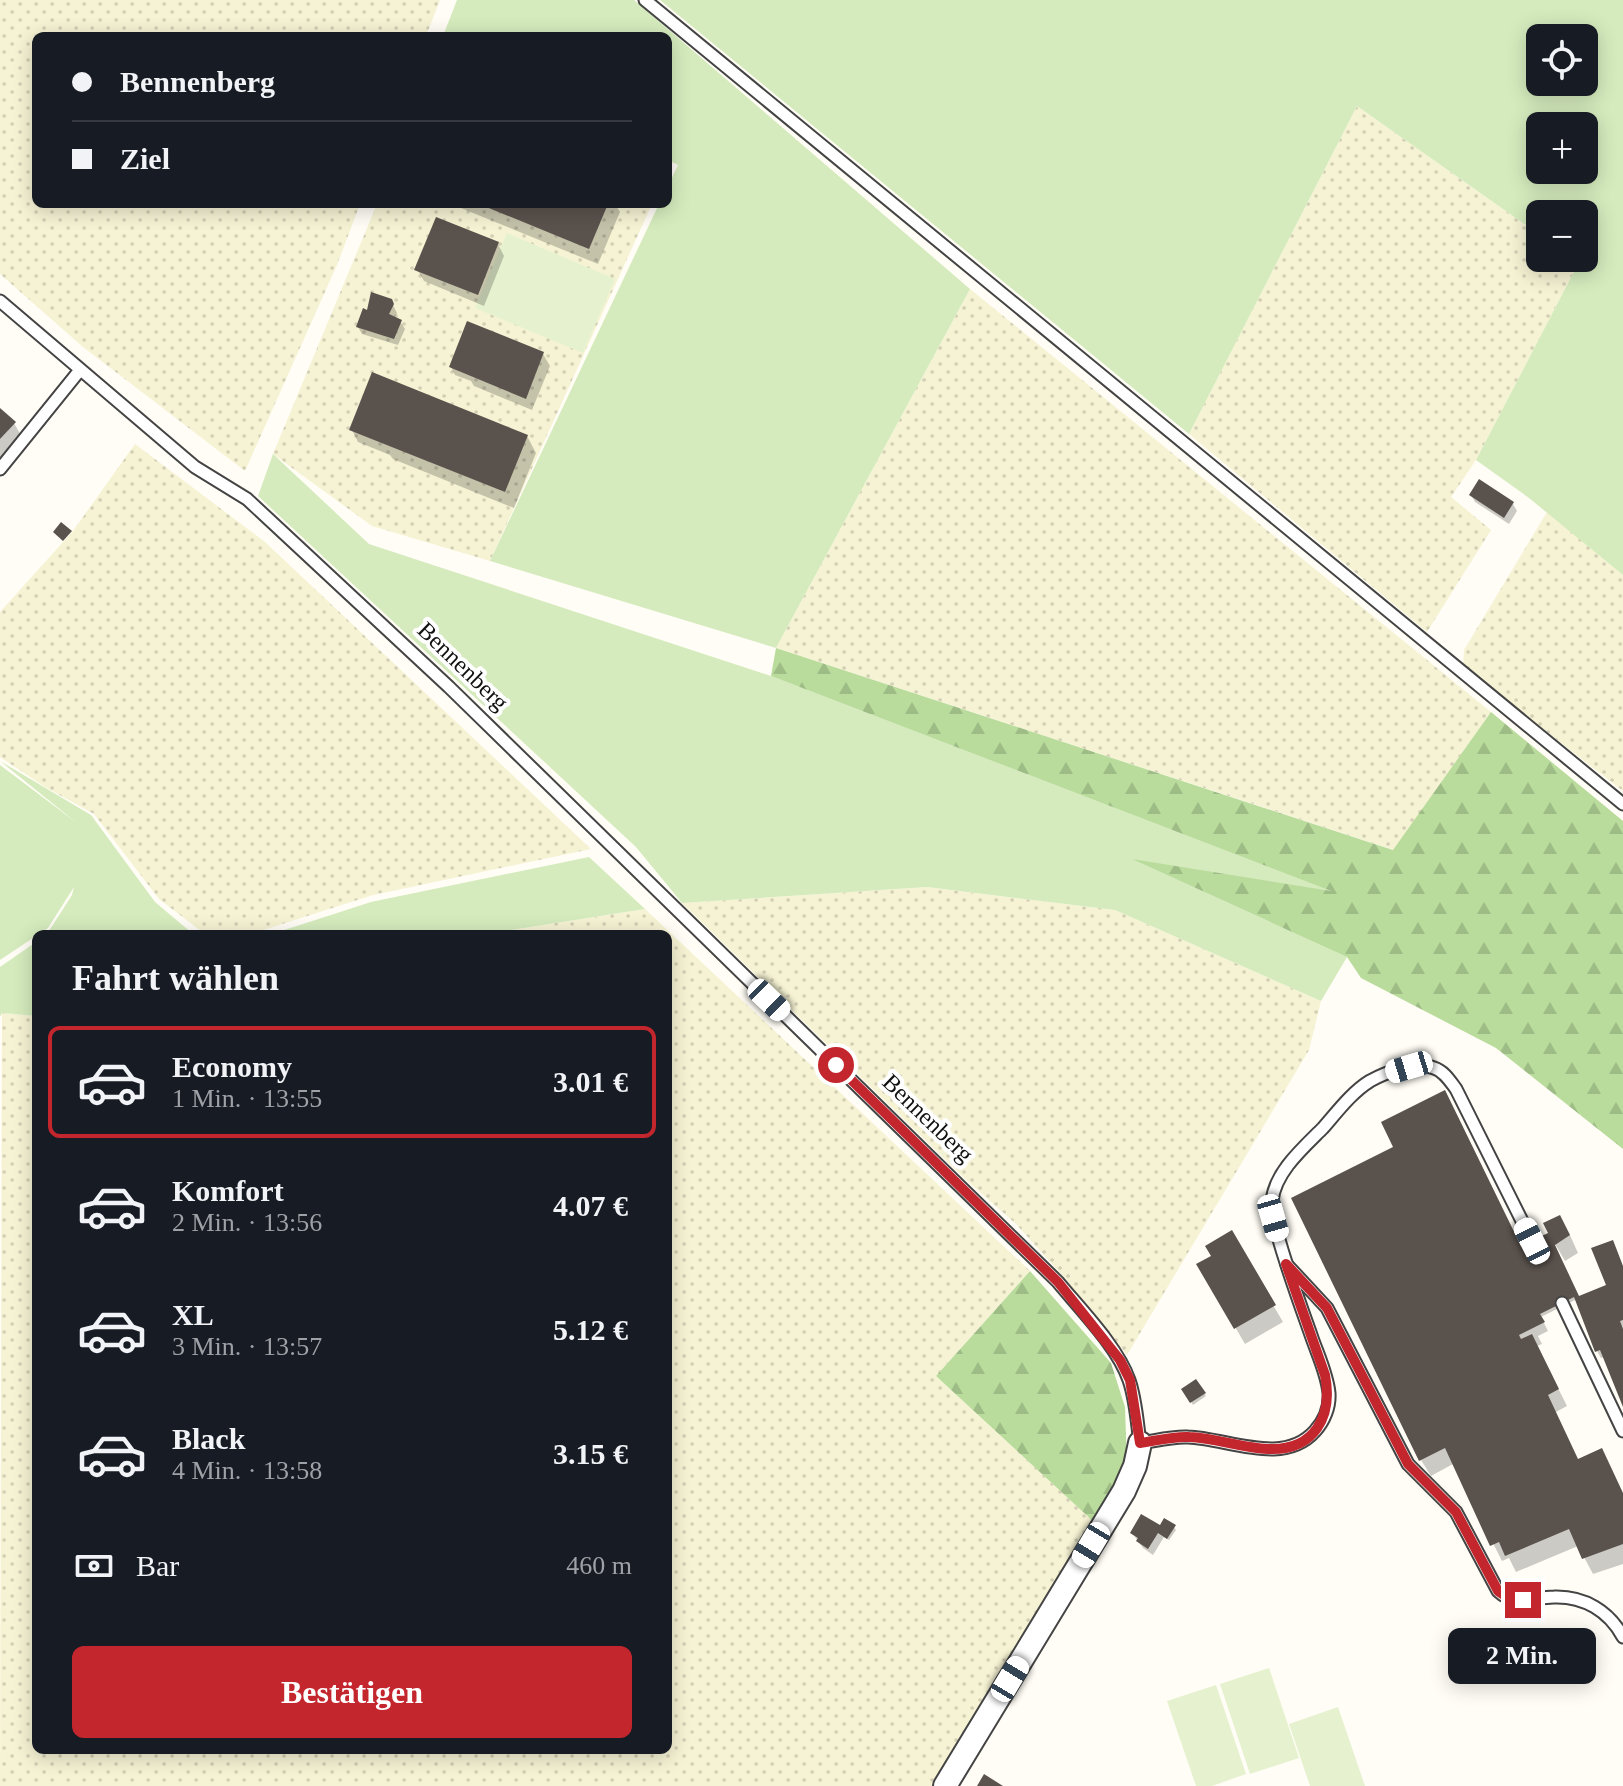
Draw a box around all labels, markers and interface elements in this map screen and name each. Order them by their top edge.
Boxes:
map controls [1526,24,1598,272]
button: locate [1526,24,1598,96]
text: Bennenberg [120,65,275,98]
button: + [1526,112,1598,184]
text: Ziel [120,142,170,175]
button: − [1526,200,1598,272]
street label: Bennenberg [412,617,514,715]
text: Fahrt wählen [72,958,279,998]
car [743,975,795,1025]
icon: car [76,1046,148,1118]
route start [818,1047,854,1083]
car [1383,1049,1435,1085]
text: Economy [172,1050,292,1083]
text: 3.01 € [553,1065,628,1098]
street label: Bennenberg [877,1069,979,1167]
text: 1 Min. · 13:55 [172,1084,322,1113]
icon: car [76,1170,148,1242]
text: Komfort [172,1174,284,1207]
text: 4.07 € [553,1189,628,1222]
car [1255,1192,1291,1244]
text: 2 Min. · 13:56 [172,1208,322,1237]
car [1510,1214,1554,1268]
icon: car [76,1294,148,1366]
text: XL [172,1298,214,1331]
text: 5.12 € [553,1313,628,1346]
text: 3 Min. · 13:57 [172,1332,322,1361]
icon: car [76,1418,148,1490]
text: Black [172,1422,245,1455]
text: 3.15 € [553,1437,628,1470]
text: 4 Min. · 13:58 [172,1456,322,1485]
car [1068,1518,1114,1572]
icon: cash [72,1544,116,1588]
text: Bar [136,1549,179,1582]
text: 460 m [566,1551,632,1580]
route end [1505,1582,1541,1618]
callout: 2 Min. [1449,1628,1597,1684]
text: 2 Min. [1486,1641,1558,1670]
button: Bestätigen [72,1646,632,1738]
car [987,1652,1033,1706]

